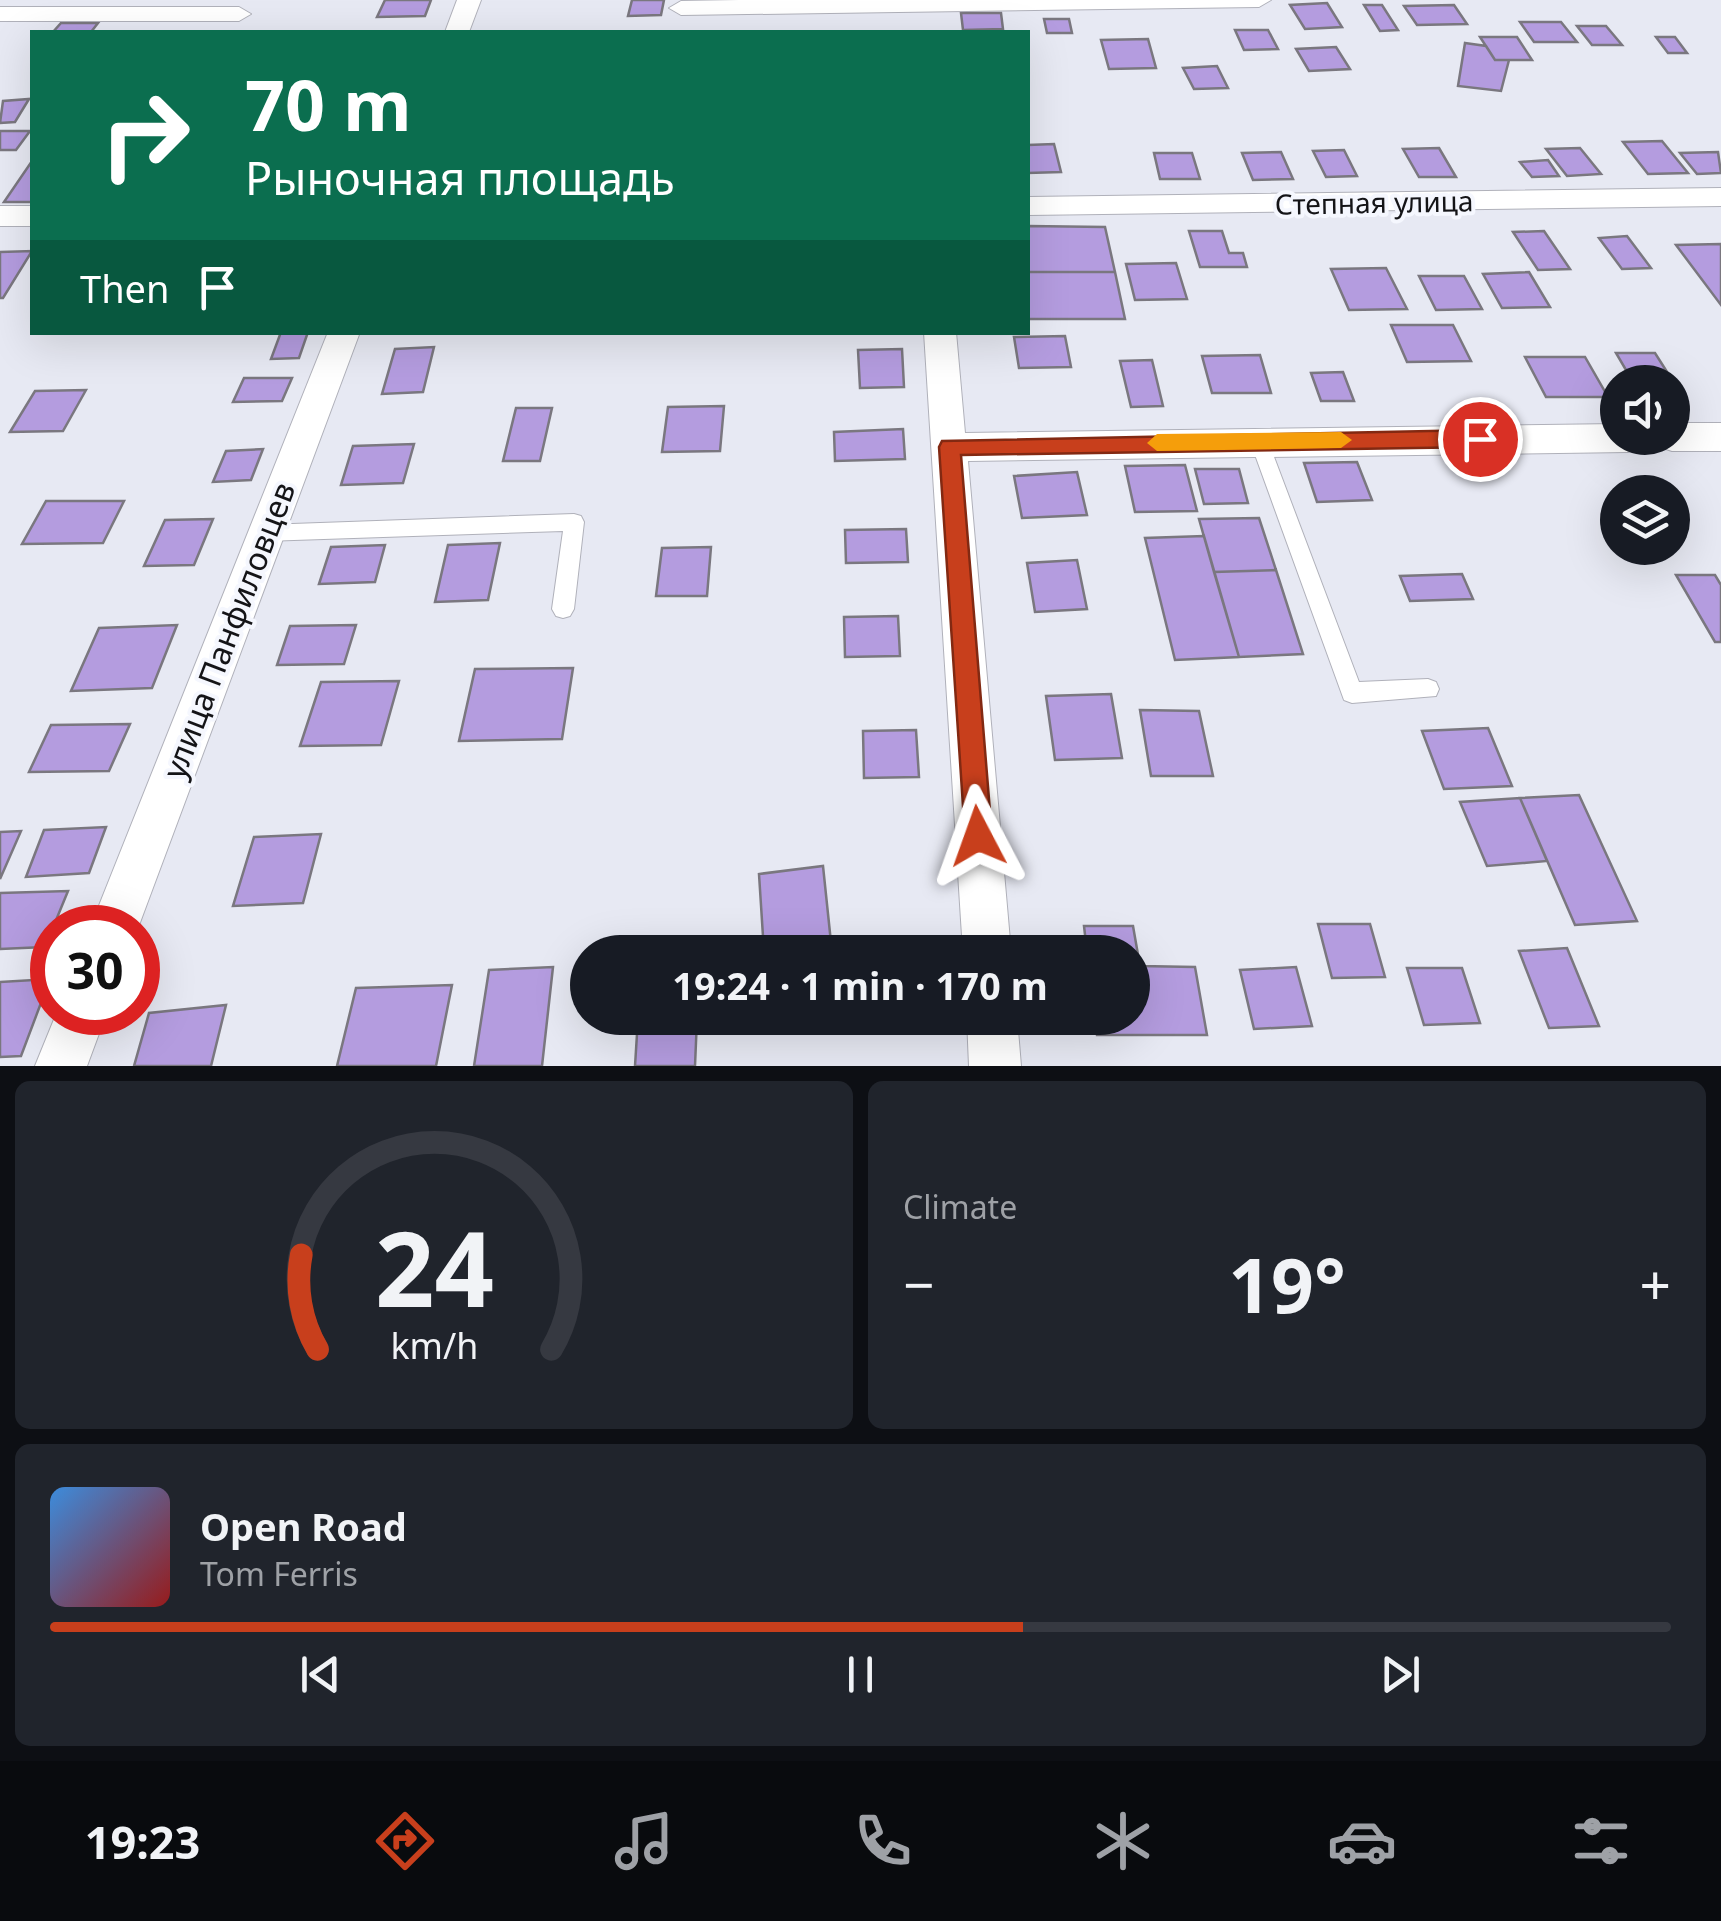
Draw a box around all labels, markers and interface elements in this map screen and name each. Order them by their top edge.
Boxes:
text: 70 m [245,56,412,152]
icon: right [80,70,210,200]
text: Рыночная площадь [245,147,675,208]
street label: Степная улица [1274,181,1474,223]
icon: arrive [190,260,245,315]
text: Then [80,262,170,314]
map controls [1600,365,1690,565]
button: sound [1600,365,1690,455]
pin [1438,397,1523,482]
icon: arrive [1453,412,1508,467]
street label: улица Панфиловцев [152,475,304,785]
button: layers [1600,475,1690,565]
position arrow [926,784,1030,888]
speed limit sign: 30 [30,905,160,1035]
text: 19:24 · 1 min · 170 m [672,959,1048,1011]
text: Climate [903,1185,1017,1228]
text: 24 [375,1196,493,1337]
text: 19° [1228,1233,1346,1335]
text: − [903,1246,934,1321]
text: + [1640,1246,1671,1321]
text: km/h [390,1321,478,1369]
text: Open Road [200,1500,407,1552]
text: Tom Ferris [200,1552,358,1595]
icon: previous [293,1647,348,1702]
icon: pause [833,1647,888,1702]
icon: next [1373,1647,1428,1702]
icon: directions [370,1806,440,1876]
icon: music [609,1806,679,1876]
icon: phone [848,1806,918,1876]
icon: climate [1088,1806,1158,1876]
icon: car [1327,1806,1397,1876]
icon: filters [1566,1806,1636,1876]
text: 19:23 [85,1811,200,1872]

